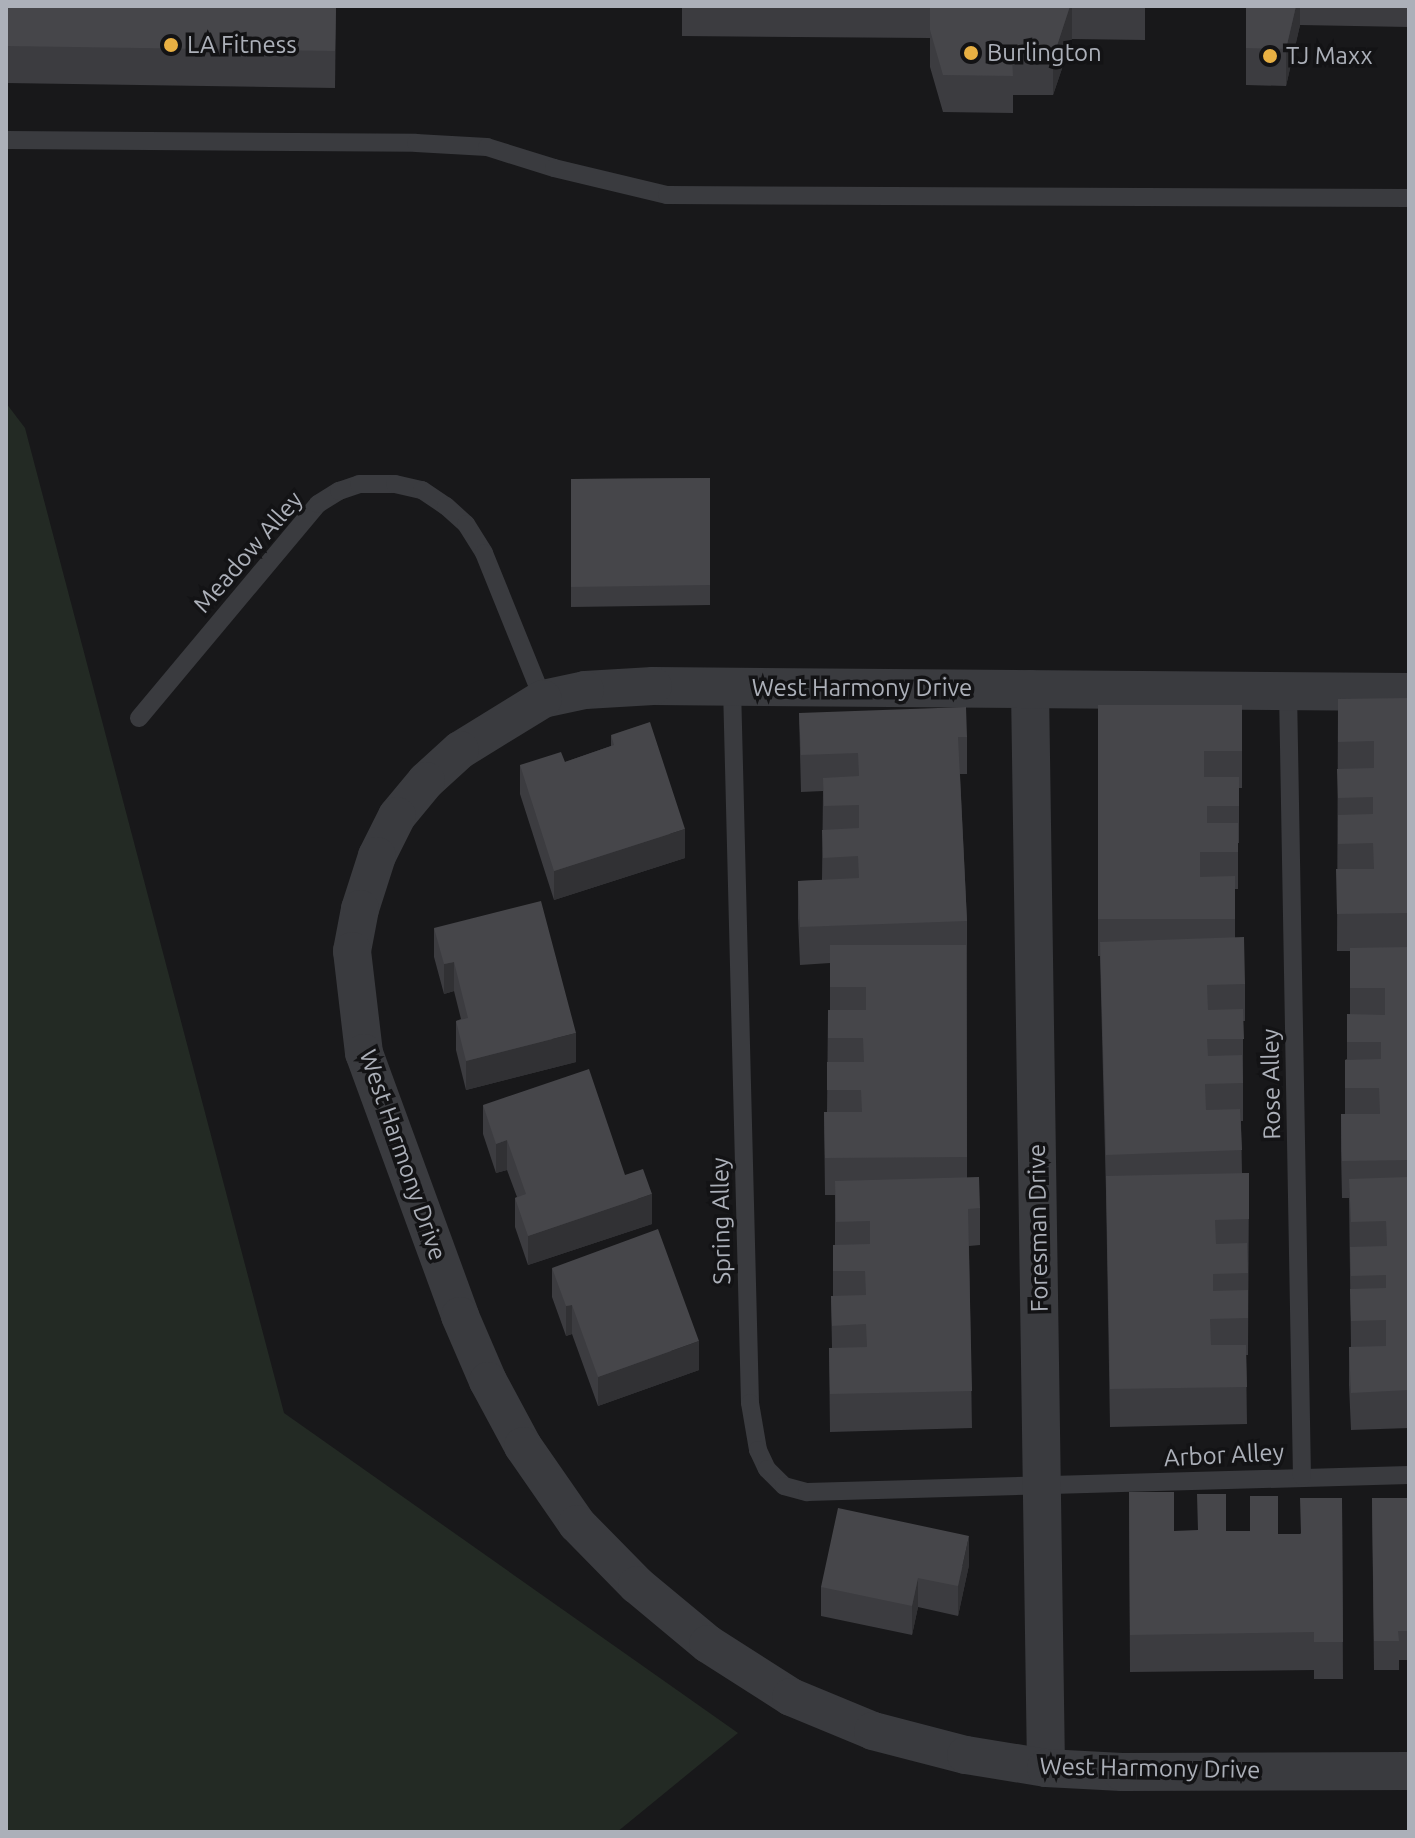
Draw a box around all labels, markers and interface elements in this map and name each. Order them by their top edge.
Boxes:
place label: LA Fitness [187,31,297,59]
marker: LA Fitness [162,36,180,54]
place label: Burlington [987,39,1102,67]
place label: TJ Maxx [1286,42,1373,70]
marker: Burlington [962,44,980,62]
marker: TJ Maxx [1261,47,1279,65]
street label: Meadow Alley [187,485,309,619]
street label: West Harmony Drive [752,674,972,702]
street label: Rose Alley [1256,1028,1286,1140]
street label: West Harmony Drive [353,1046,453,1264]
street label: Foresman Drive [1022,1144,1054,1312]
street label: Spring Alley [705,1157,737,1285]
street label: Arbor Alley [1163,1437,1285,1473]
street label: West Harmony Drive [1039,1752,1261,1784]

